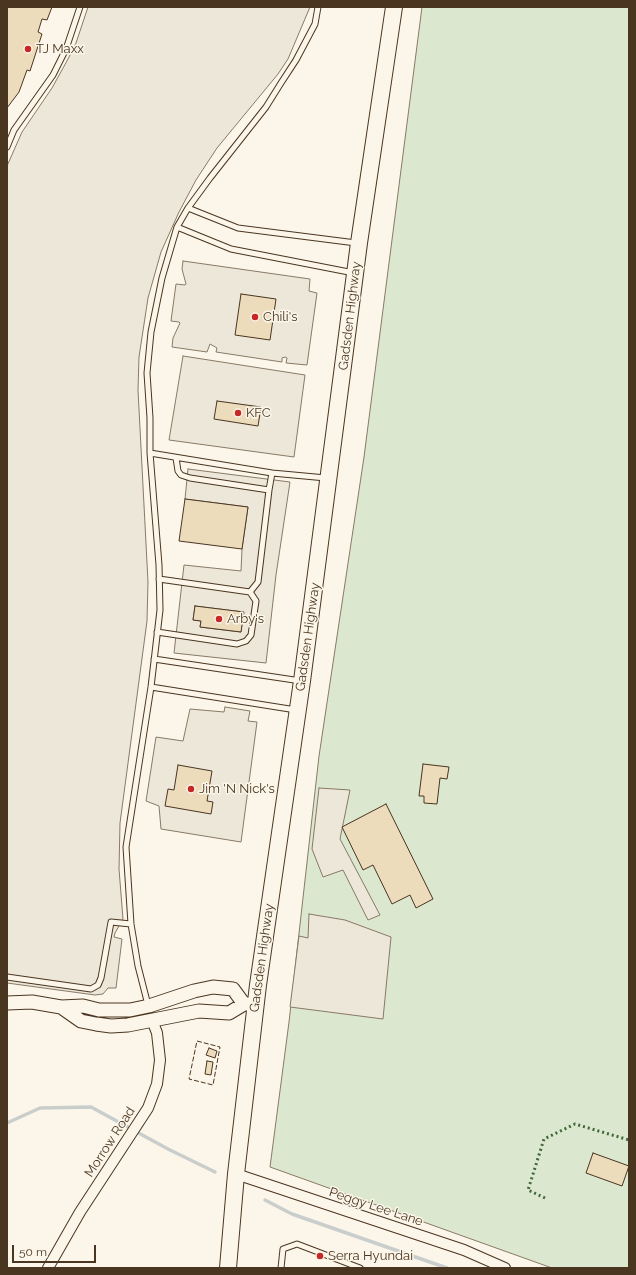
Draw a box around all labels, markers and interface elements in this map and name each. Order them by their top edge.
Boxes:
place label: TJ Maxx [36,41,84,57]
marker: TJ Maxx [23,44,33,54]
street label: Gadsden Highway [336,261,364,371]
place label: Chili's [263,309,297,325]
marker: Chili's [250,312,260,322]
place label: KFC [246,405,271,421]
marker: KFC [233,408,243,418]
street label: Gadsden Highway [293,582,323,692]
place label: Arby's [227,611,264,627]
marker: Arby's [214,614,224,624]
place label: Jim 'N Nick's [199,781,275,797]
marker: Jim 'N Nick's [186,784,196,794]
street label: Gadsden Highway [247,903,277,1013]
street label: Morrow Road [82,1104,138,1180]
street label: Peggy Lee Lane [327,1184,425,1230]
scale bar [14,1237,98,1263]
text: 50 m [19,1245,47,1259]
place label: Serra Hyundai [328,1248,413,1264]
marker: Serra Hyundai [315,1251,325,1261]

